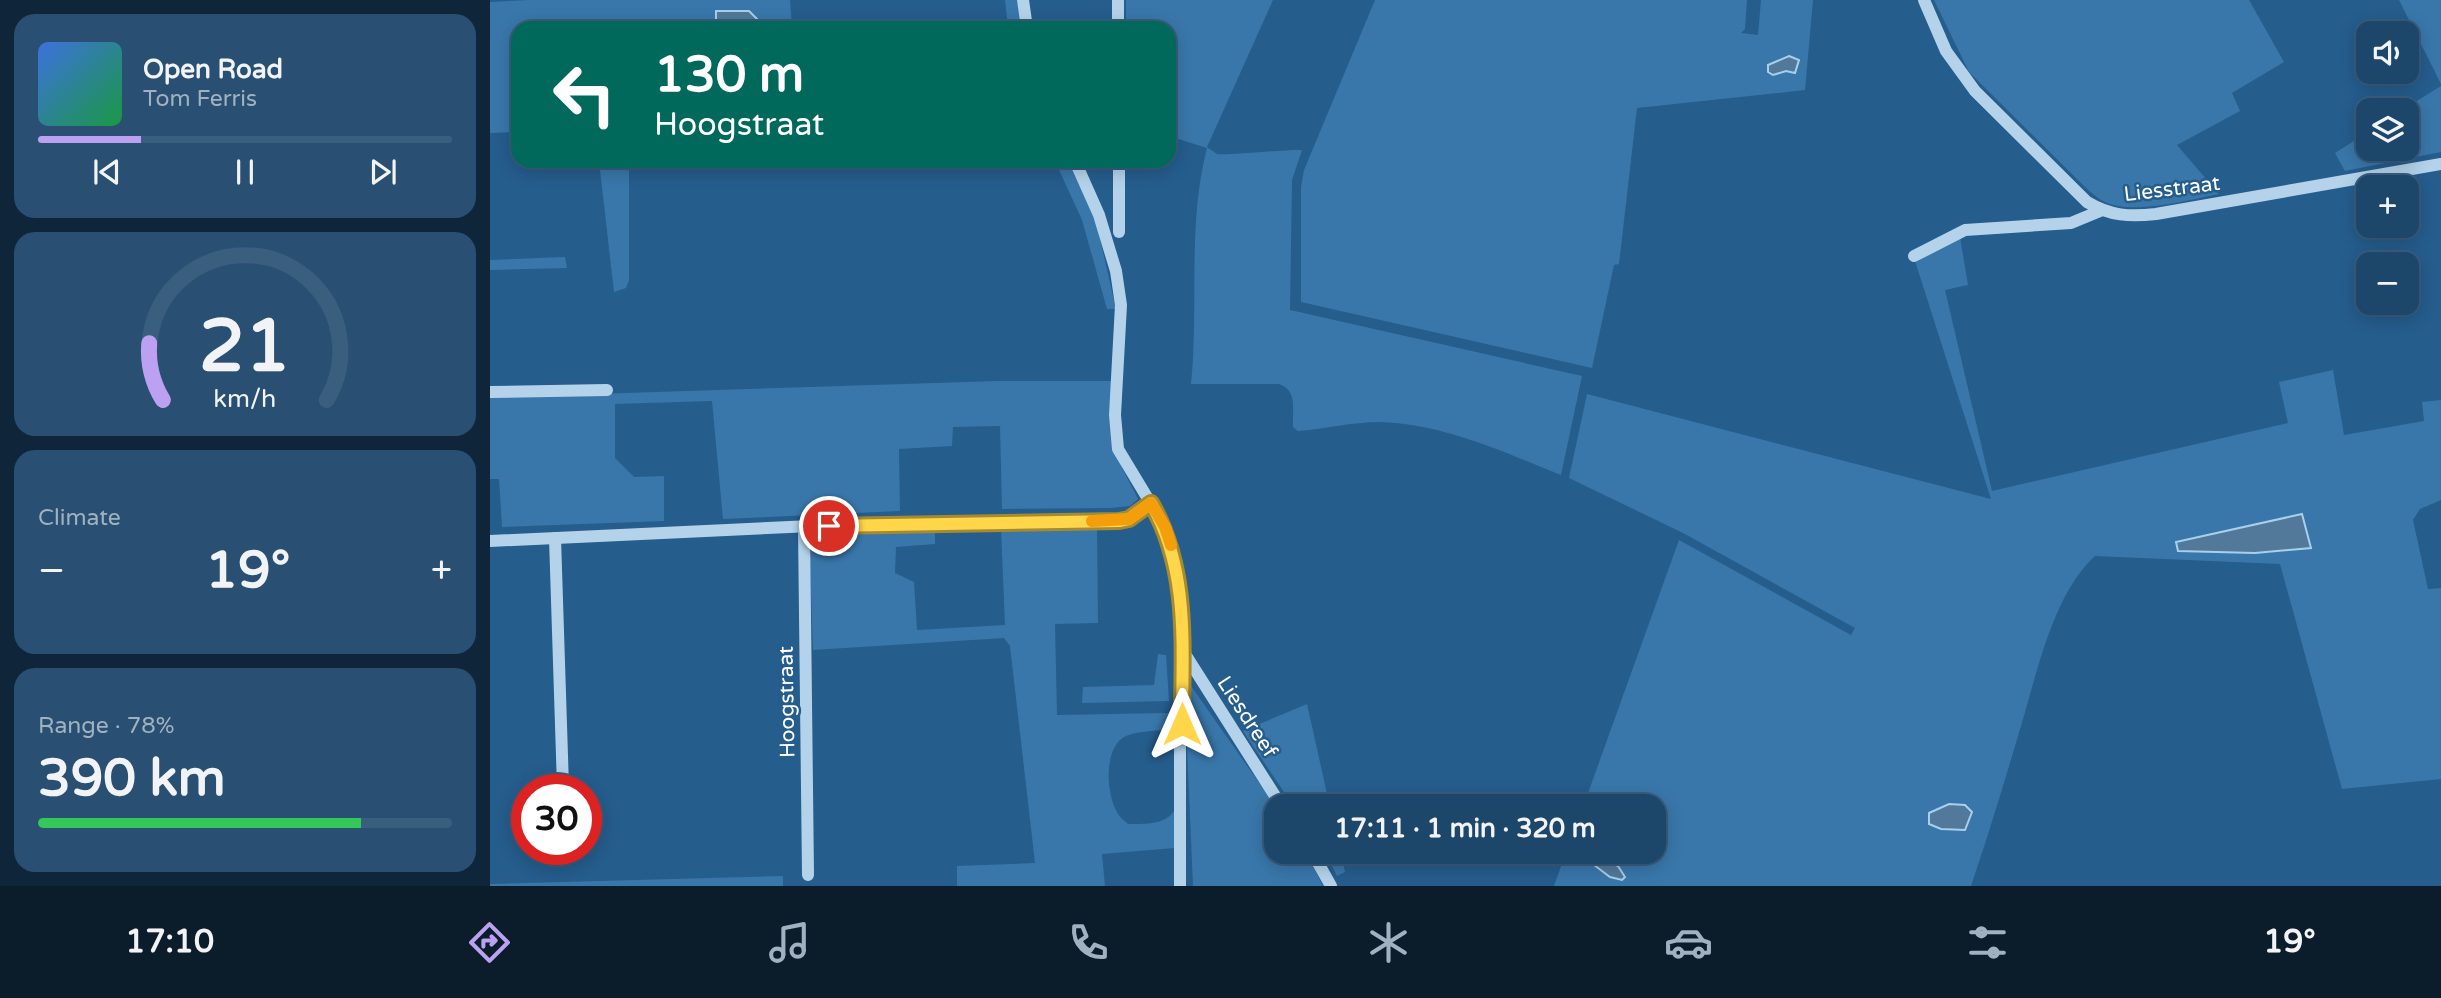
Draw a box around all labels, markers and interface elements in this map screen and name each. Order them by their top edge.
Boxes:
map controls [2356,21,2419,315]
button: sound [2356,21,2419,84]
text: 130 m [654,46,804,105]
icon: left [539,49,630,140]
text: Open Road [143,54,283,85]
text: Tom Ferris [143,85,257,113]
button: layers [2356,98,2419,161]
text: Hoogstraat [654,106,824,144]
icon: previous [88,153,126,191]
icon: pause [226,153,264,191]
icon: next [364,153,402,191]
street label: Liesstraat [2122,171,2222,207]
button: + [2356,175,2419,238]
button: − [2356,252,2419,315]
text: 21 [199,303,291,391]
text: km/h [214,384,276,414]
pin [799,496,859,556]
text: Climate [38,504,121,532]
icon: arrive [810,507,848,545]
text: 19° [205,539,290,602]
text: − [38,548,65,594]
text: + [431,548,452,594]
street label: Hoogstraat [774,646,800,758]
street label: Liesdreef [1211,672,1283,762]
position arrow [1145,687,1219,761]
text: Range · 78% [38,712,174,740]
text: 390 km [38,747,226,810]
speed limit sign: 30 [511,774,602,865]
text: 17:11 · 1 min · 320 m [1334,813,1596,844]
icon: directions [465,918,514,967]
icon: music [765,918,814,967]
icon: phone [1064,918,1113,967]
icon: climate [1364,918,1413,967]
icon: car [1664,918,1713,967]
icon: filters [1963,918,2012,967]
text: 17:10 [125,923,214,961]
text: 19° [2263,923,2316,961]

